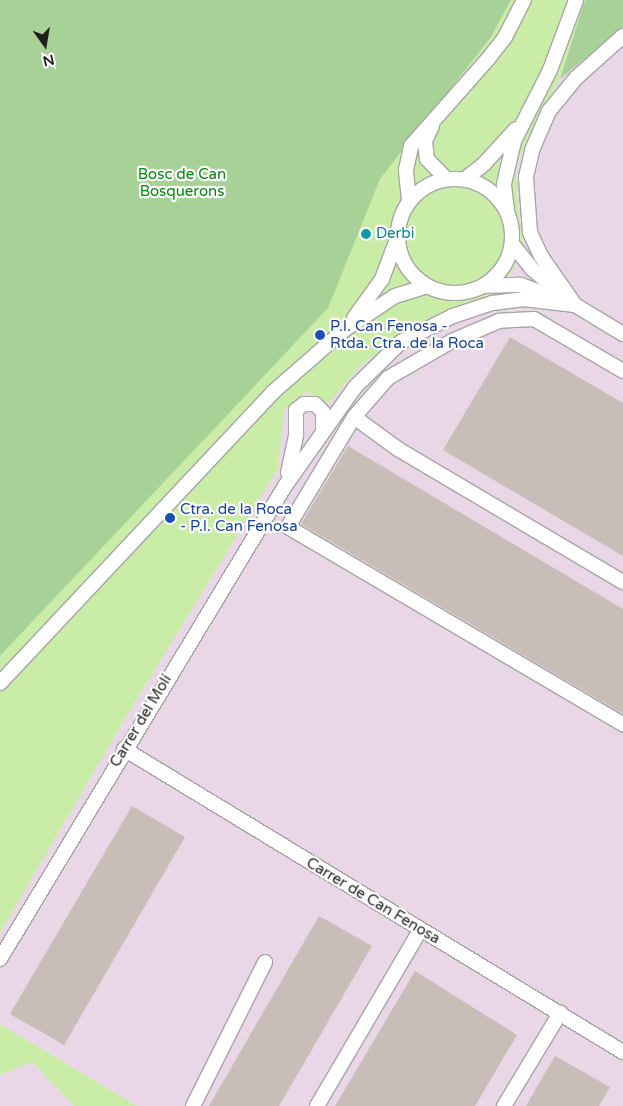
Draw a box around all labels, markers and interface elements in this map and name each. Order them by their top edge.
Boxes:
north arrow [20,20,70,70]
text: N [41,51,56,70]
park label: Bosc de Can Bosquerons [138,165,226,200]
place label: Derbi [376,225,414,243]
marker: Derbi [360,228,372,240]
place label: P.I. Can Fenosa - Rtda. Ctra. de la Roca [330,317,484,352]
marker: P.I. Can Fenosa - Rtda. Ctra. de la Roca [314,329,326,341]
place label: Ctra. de la Roca - P.I. Can Fenosa [180,500,298,535]
marker: Ctra. de la Roca - P.I. Can Fenosa [164,512,176,524]
street label: Carrer del Molí [106,671,176,771]
street label: Carrer de Can Fenosa [303,854,443,948]

